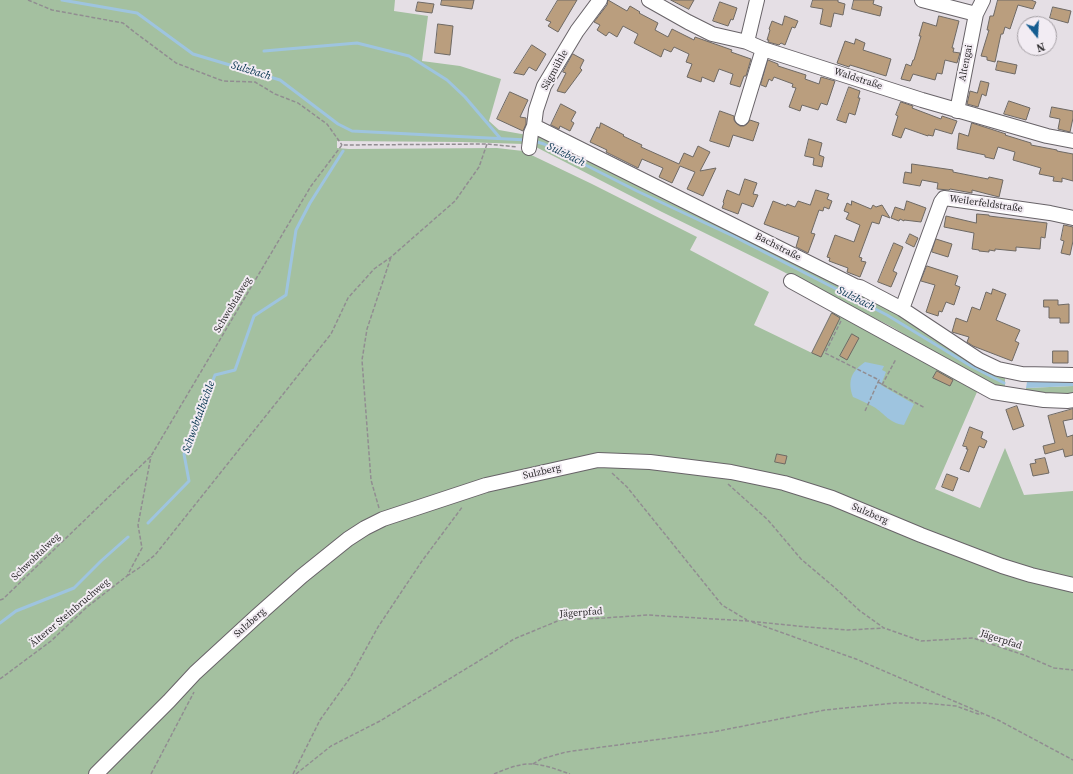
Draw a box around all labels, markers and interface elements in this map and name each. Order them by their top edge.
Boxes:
north arrow [1017,16,1057,56]
text: N [1034,39,1047,55]
street label: Altengai [957,44,975,82]
street label: Sägmühle [539,48,571,92]
water label: Sulzbach [230,59,272,83]
street label: Waldstraße [832,65,884,93]
water label: Sulzbach [545,140,587,170]
street label: Weilerfeldstraße [948,193,1024,215]
street label: Bachstraße [753,230,803,264]
street label: Schwobtalweg [212,275,254,335]
water label: Sulzbach [835,284,877,314]
water label: Schwobtalbächle [180,379,218,455]
street label: Sulzberg [522,462,562,482]
street label: Sulzberg [850,501,890,527]
street label: Schwobtalweg [9,531,63,583]
street label: Älterer Steinbruchweg [28,576,112,650]
street label: Sulzberg [232,606,268,640]
street label: Jägerpfad [559,606,603,620]
street label: Jägerpfad [979,628,1023,652]

